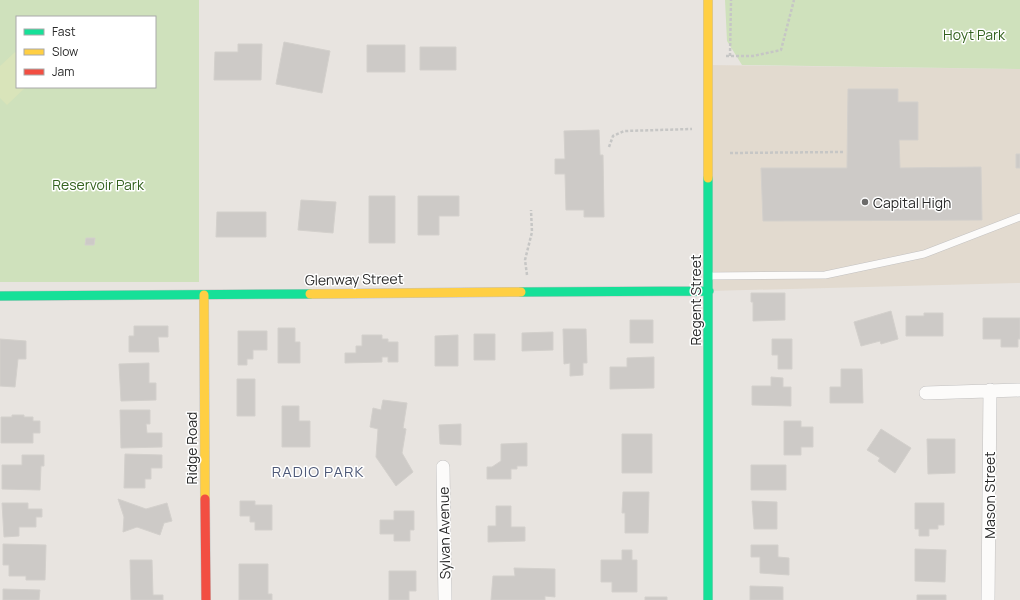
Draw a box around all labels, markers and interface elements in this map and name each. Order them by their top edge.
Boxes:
legend [16,16,156,88]
text: Fast [52,23,76,40]
park label: Hoyt Park [943,25,1006,44]
text: Slow [52,43,78,60]
text: Jam [52,63,74,80]
park label: Reservoir Park [52,175,145,194]
place label: Capital High [873,193,951,212]
marker: Capital High [860,197,870,207]
street label: Regent Street [686,254,705,346]
street label: Glenway Street [305,269,404,289]
street label: Ridge Road [182,412,201,484]
street label: Mason Street [980,451,999,539]
district label: RADIO PARK [272,461,364,482]
street label: Sylvan Avenue [434,487,454,579]

